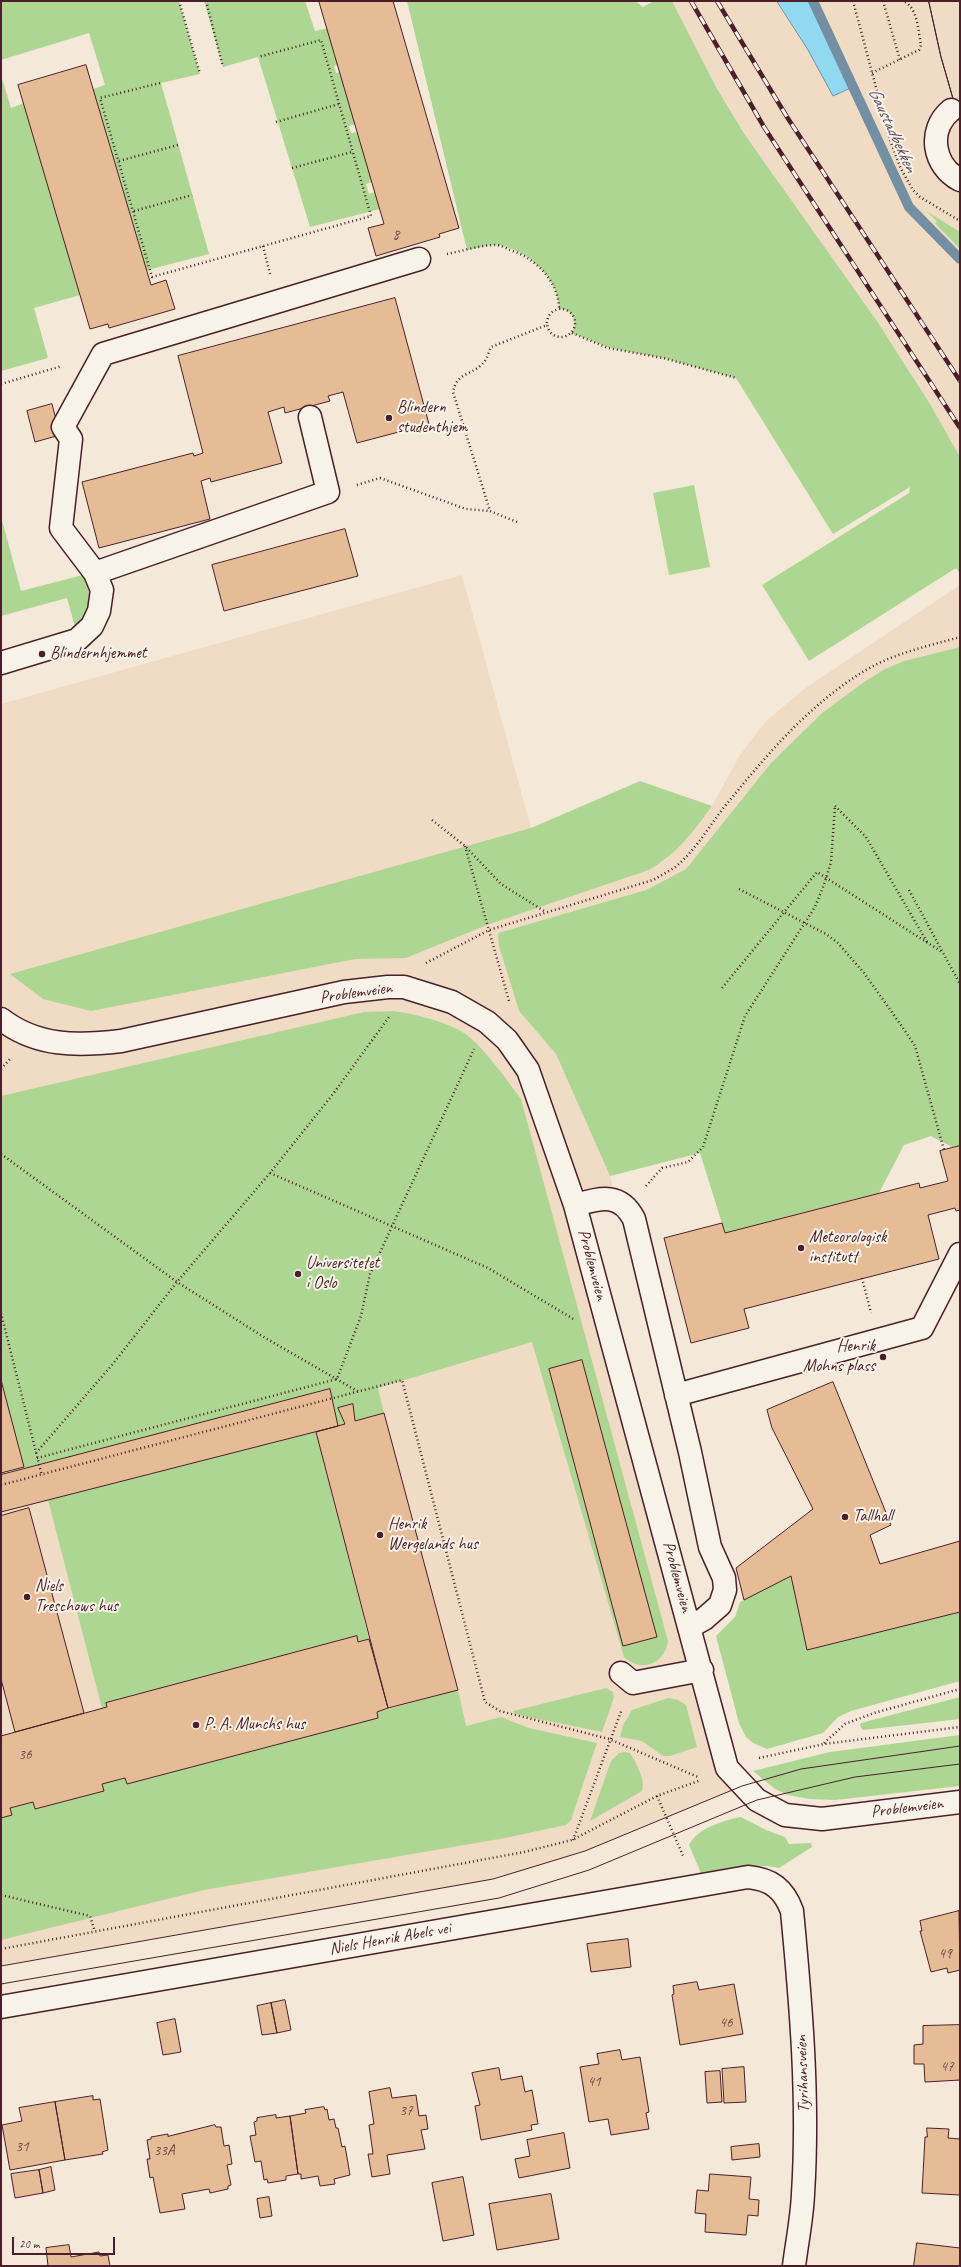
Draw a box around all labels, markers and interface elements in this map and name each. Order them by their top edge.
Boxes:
water label: Gaustadbekken [863,84,921,176]
house number: 8 [393,226,399,244]
place label: Blindern studenthjem [397,398,467,438]
marker: Blindern studenthjem [384,413,394,423]
place label: Blindernhjemmet [50,644,146,664]
marker: Blindernhjemmet [37,649,47,659]
street label: Problemveien [319,978,393,1008]
street label: Problemveien [573,1227,611,1303]
place label: Meteorologisk institutt [809,1228,886,1268]
marker: Meteorologisk institutt [796,1243,806,1253]
place label: Universitetet i Oslo [306,1254,379,1294]
marker: Universitetet i Oslo [293,1269,303,1279]
place label: Henrik Mohns plass [803,1337,875,1377]
marker: Henrik Mohns plass [878,1352,888,1362]
place label: Tallhall [853,1507,893,1527]
marker: Tallhall [840,1512,850,1522]
place label: Henrik Wergelands hus [388,1515,478,1555]
marker: Henrik Wergelands hus [375,1530,385,1540]
street label: Problemveien [658,1539,696,1615]
place label: Niels Treschows hus [35,1577,118,1617]
marker: Niels Treschows hus [22,1592,32,1602]
place label: P. A. Munchs hus [204,1715,305,1735]
marker: P. A. Munchs hus [191,1720,201,1730]
house number: 36 [18,1746,32,1764]
street label: Problemveien [870,1793,944,1823]
street label: Niels Henrik Abels vei [328,1918,452,1960]
house number: 49 [938,1945,952,1963]
house number: 46 [719,2014,733,2032]
street label: Tyrihansveien [791,2035,815,2113]
house number: 47 [940,2058,954,2076]
house number: 41 [587,2073,601,2091]
house number: 37 [399,2102,413,2120]
house number: 31 [15,2138,29,2156]
house number: 33A [153,2142,175,2160]
scale bar [14,2229,117,2255]
text: 20 m [19,2236,39,2252]

